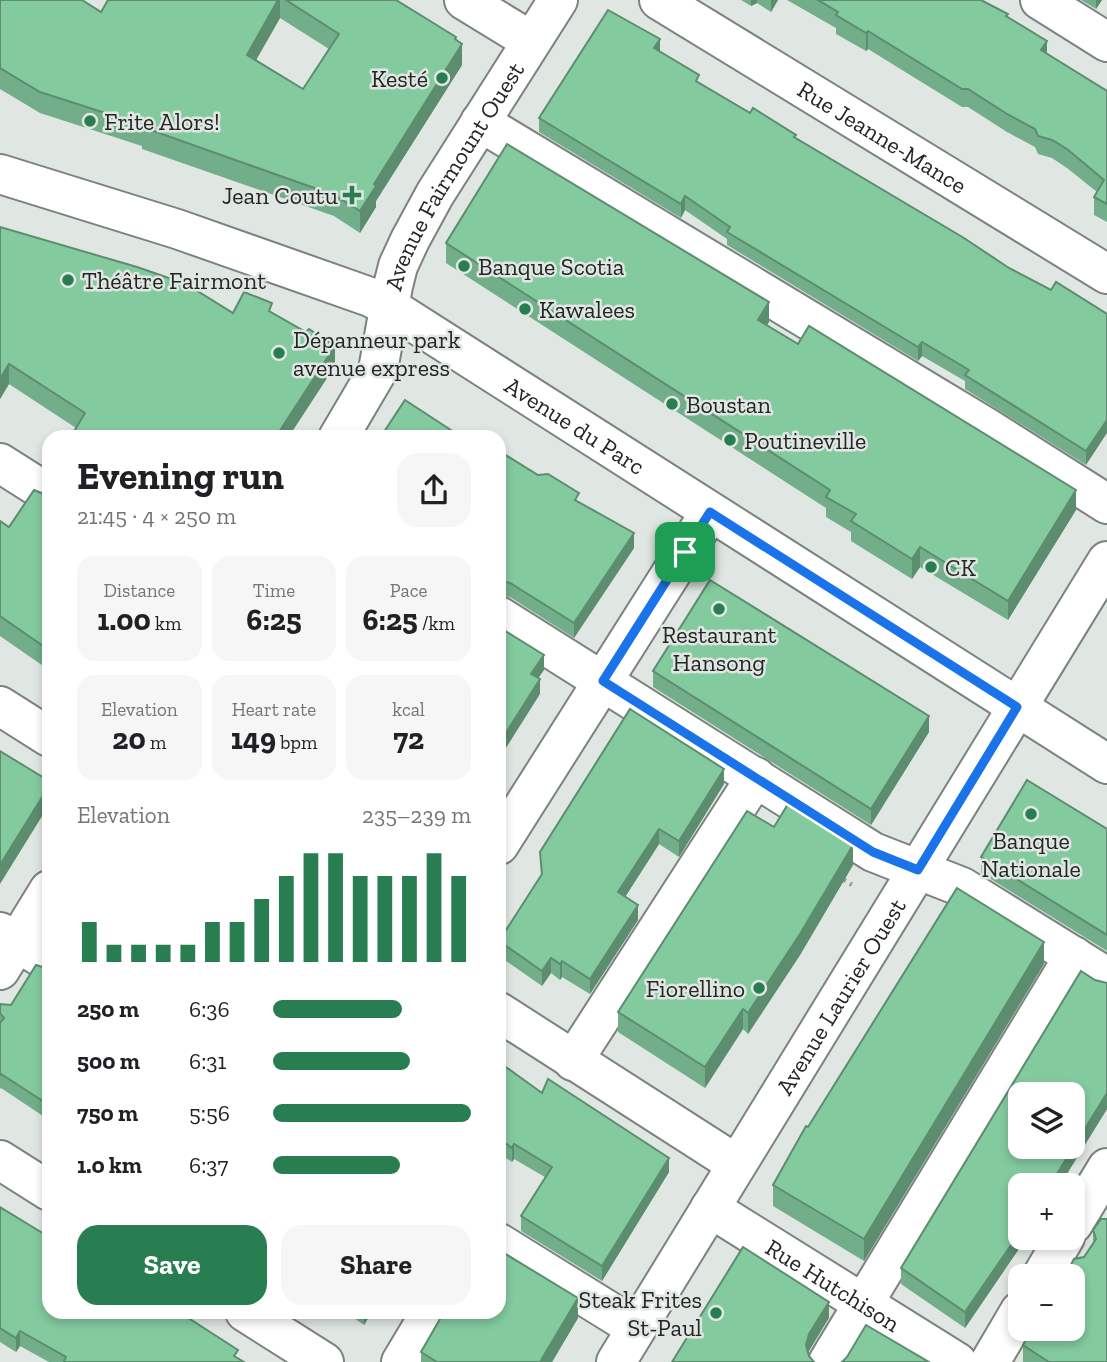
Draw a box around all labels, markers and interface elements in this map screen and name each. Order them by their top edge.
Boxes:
street label: Avenue Fairmount Ouest [378,56,530,293]
place label: Kesté [371,64,428,93]
marker: Kesté [434,70,450,86]
street label: Rue Jeanne-Mance [793,74,972,199]
place label: Frite Alors! [104,107,220,136]
marker: Frite Alors! [82,113,98,129]
place label: Jean Coutu [222,181,339,210]
marker: Jean Coutu [344,187,360,203]
place label: Banque Scotia [478,252,625,281]
marker: Banque Scotia [456,258,472,274]
place label: Théâtre Fairmont [82,266,266,295]
marker: Théâtre Fairmont [60,272,76,288]
place label: Kawalees [539,295,635,324]
marker: Kawalees [517,301,533,317]
place label: Dépanneur park avenue express [293,325,461,382]
marker: Dépanneur park avenue express [271,345,287,361]
street label: Avenue du Parc [500,370,650,480]
place label: Boustan [686,390,771,419]
marker: Boustan [664,396,680,412]
place label: Poutineville [744,426,866,455]
marker: Poutineville [722,432,738,448]
text: Evening run [77,453,284,499]
button: share [397,453,471,527]
text: 21:45 · 4 × 250 m [77,502,236,530]
pin [655,522,715,582]
icon: arrive [666,533,704,571]
place label: CK [945,553,977,582]
marker: CK [923,559,939,575]
text: Distance [103,579,175,602]
text: Time [253,579,295,602]
text: Pace [390,579,428,602]
marker: Restaurant Hansong [711,601,727,617]
text: 1.00 [97,602,151,638]
text: 6:25 [246,602,302,638]
text: 6:25 [362,602,418,638]
text: km [151,612,181,635]
text: /km [418,612,455,635]
place label: Restaurant Hansong [662,620,776,677]
text: Elevation [101,698,178,721]
text: Heart rate [232,698,316,721]
text: kcal [392,698,425,721]
text: 20 [112,721,146,757]
text: 149 [231,721,276,757]
text: 72 [393,721,424,757]
text: m [146,731,166,754]
text: bpm [276,731,317,754]
text: Elevation [77,801,170,829]
text: 235–239 m [362,801,471,829]
marker: Banque Nationale [1023,806,1039,822]
place label: Banque Nationale [981,826,1081,883]
street label: Avenue Laurier Ouest [769,893,911,1100]
place label: Fiorellino [646,974,745,1003]
marker: Fiorellino [751,980,767,996]
text: 250 m [77,995,139,1023]
text: 6:36 [189,995,230,1023]
text: 500 m [77,1047,140,1075]
text: 6:31 [189,1047,226,1075]
map controls [1008,1082,1085,1341]
button: layers [1008,1082,1085,1159]
text: 750 m [77,1099,138,1127]
text: 5:56 [189,1099,230,1127]
text: 1.0 km [77,1151,142,1179]
text: 6:37 [189,1151,228,1179]
button: + [1008,1173,1085,1250]
button: Save [77,1225,267,1305]
button: Share [281,1225,471,1305]
street label: Rue Hutchison [760,1232,906,1338]
button: − [1008,1264,1085,1341]
place label: Steak Frites St-Paul [579,1285,702,1342]
marker: Steak Frites St-Paul [708,1305,724,1321]

